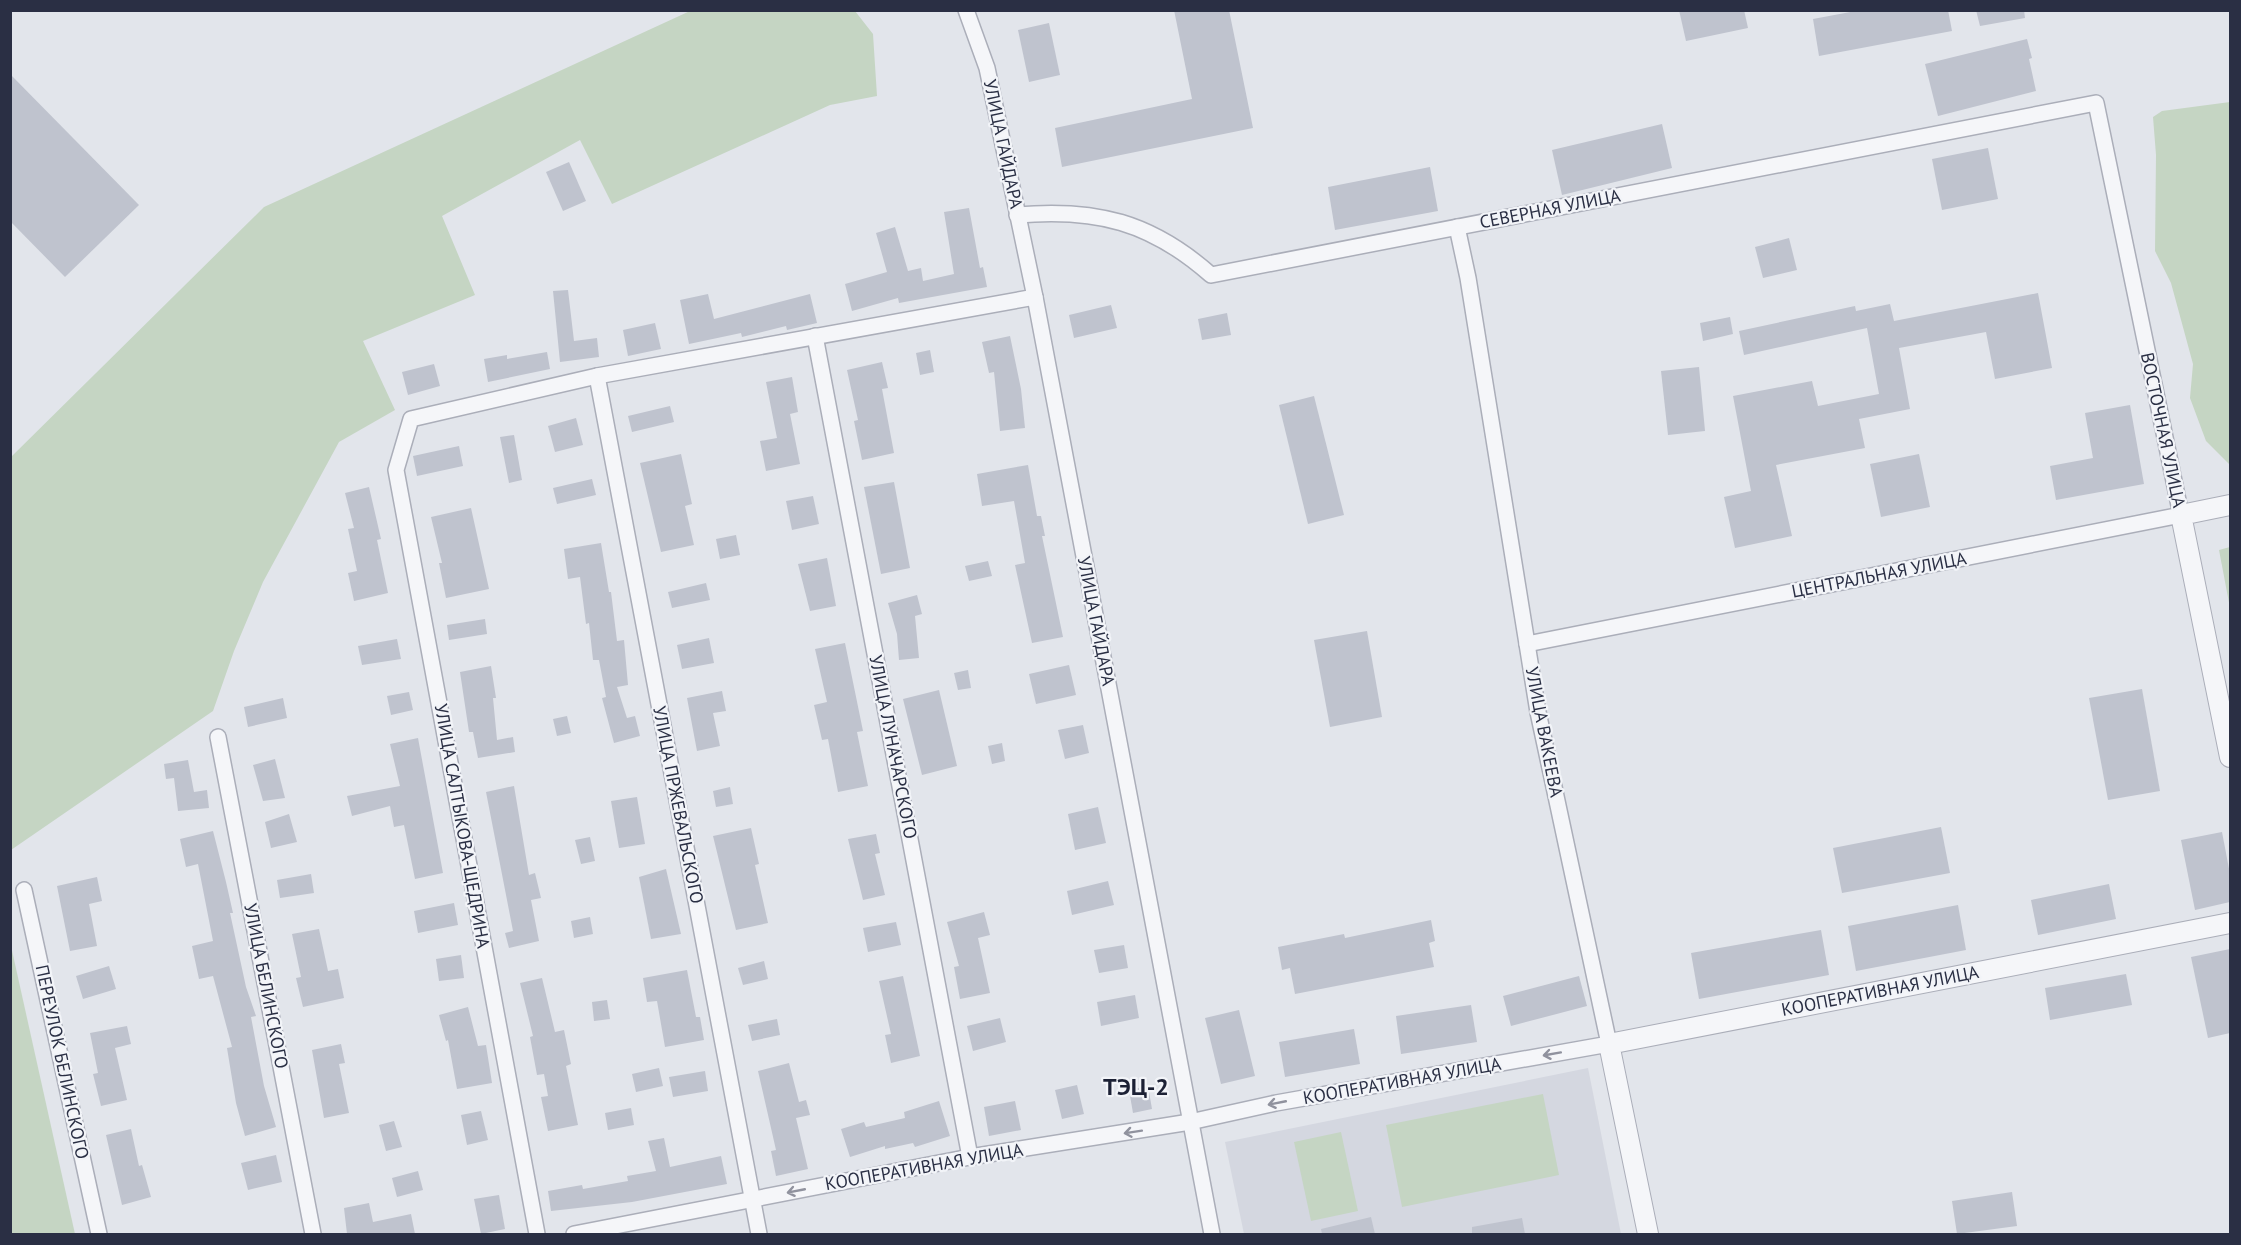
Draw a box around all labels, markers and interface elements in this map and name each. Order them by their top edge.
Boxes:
street label: УЛИЦА ГАЙДАРА [979,77,1028,211]
street label: СЕВЕРНАЯ УЛИЦА [1477,183,1623,233]
street label: ВОСТОЧНАЯ УЛИЦА [2136,350,2191,510]
street label: ЦЕНТРАЛЬНАЯ УЛИЦА [1790,546,1969,603]
street label: УЛИЦА ГАЙДАРА [1073,554,1120,688]
street label: УЛИЦА ЛУНАЧАРСКОГО [864,653,923,841]
street label: УЛИЦА ВАКЕЕВА [1521,665,1568,799]
street label: УЛИЦА САЛТЫКОВА-ЩЕДРИНА [430,702,495,950]
street label: УЛИЦА ПРЖЕВАЛЬСКОГО [648,704,709,906]
street label: УЛИЦА БЕЛИНСКОГО [239,901,294,1071]
street label: КООПЕРАТИВНАЯ УЛИЦА [1779,960,1981,1021]
street label: ПЕРЕУЛОК БЕЛИНСКОГО [31,963,94,1161]
one-way arrow [1542,1049,1562,1060]
street label: КООПЕРАТИВНАЯ УЛИЦА [1301,1052,1503,1109]
district label: ТЭЦ-2 [1103,1071,1169,1102]
one-way arrow [1268,1098,1287,1109]
one-way arrow [1123,1126,1143,1137]
street label: КООПЕРАТИВНАЯ УЛИЦА [823,1138,1025,1195]
one-way arrow [787,1186,806,1197]

